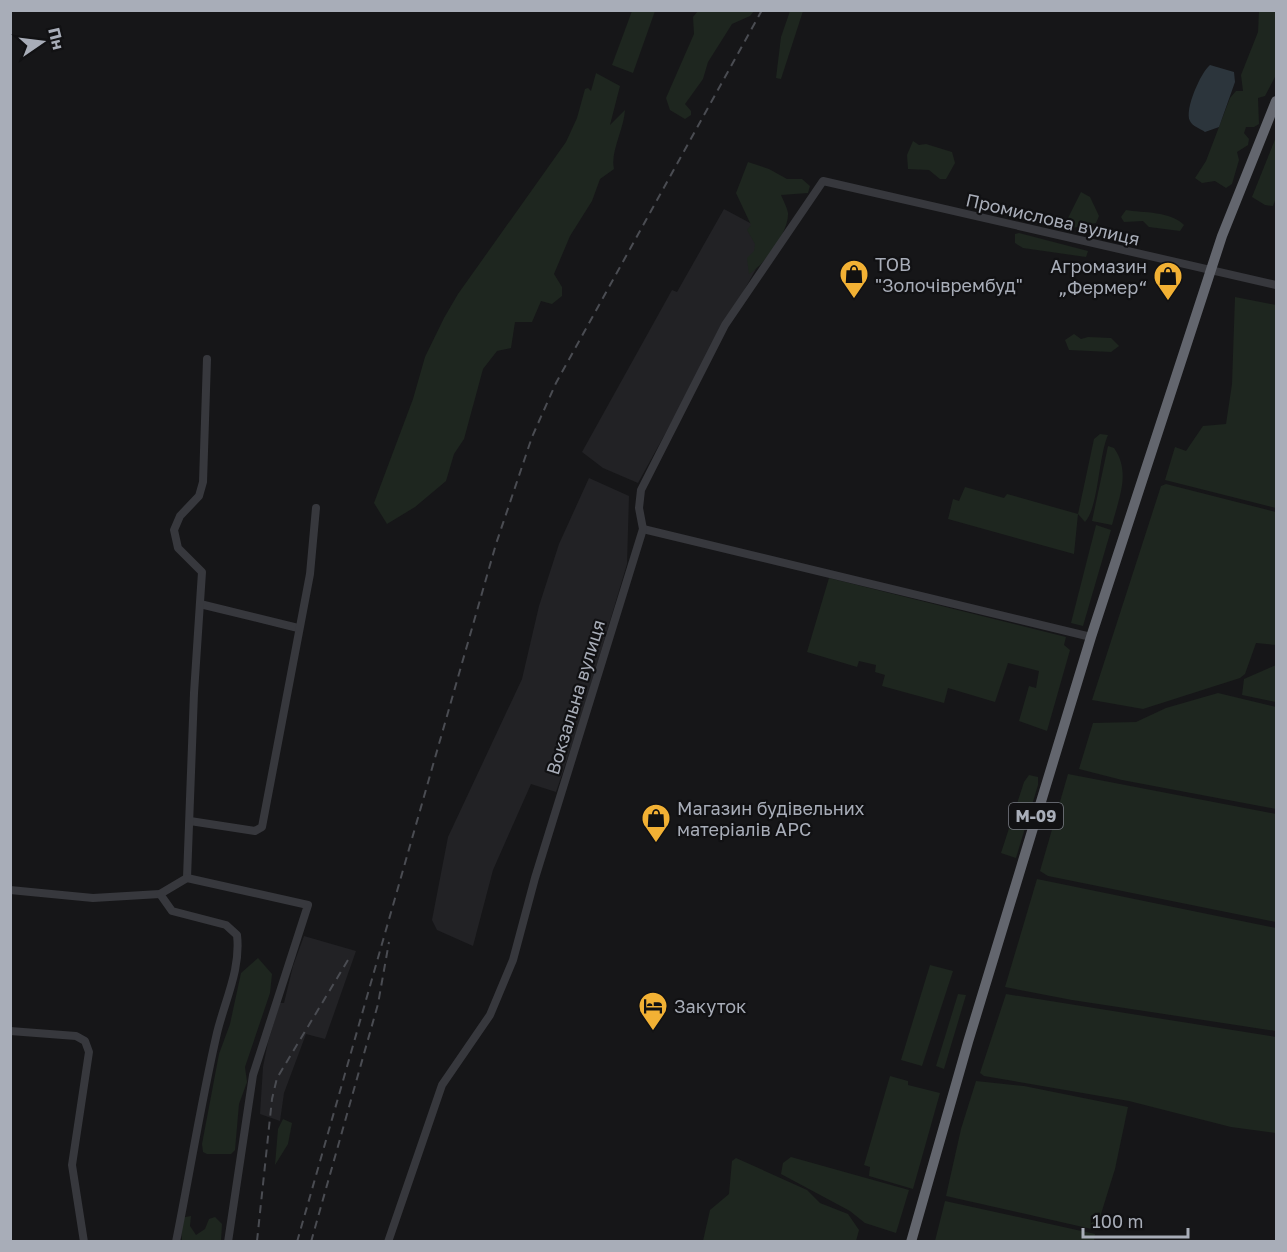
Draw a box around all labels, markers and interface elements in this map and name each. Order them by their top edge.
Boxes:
north arrow [12,12,72,72]
text: Пн [44,25,69,51]
street label: Промислова вулиця [964,188,1142,250]
place label: ТОВ "Золочіврембуд" [875,253,1023,296]
place label: Агромазин „Фермер“ [1050,255,1147,298]
shop icon: ТОВ "Золочіврембуд" [838,258,870,300]
shop icon: Агромазин „Фермер“ [1152,260,1184,302]
street label: Вокзальна вулиця [541,617,609,777]
place label: Магазин будівельних матеріалів APC [677,797,865,840]
shop icon: Магазин будівельних матеріалів APC [640,802,672,844]
road number: М-09 [1009,803,1063,829]
hotel icon: Закуток [637,990,669,1032]
place label: Закуток [674,995,746,1017]
scale bar [1083,1201,1188,1239]
text: 100 m [1092,1210,1143,1232]

